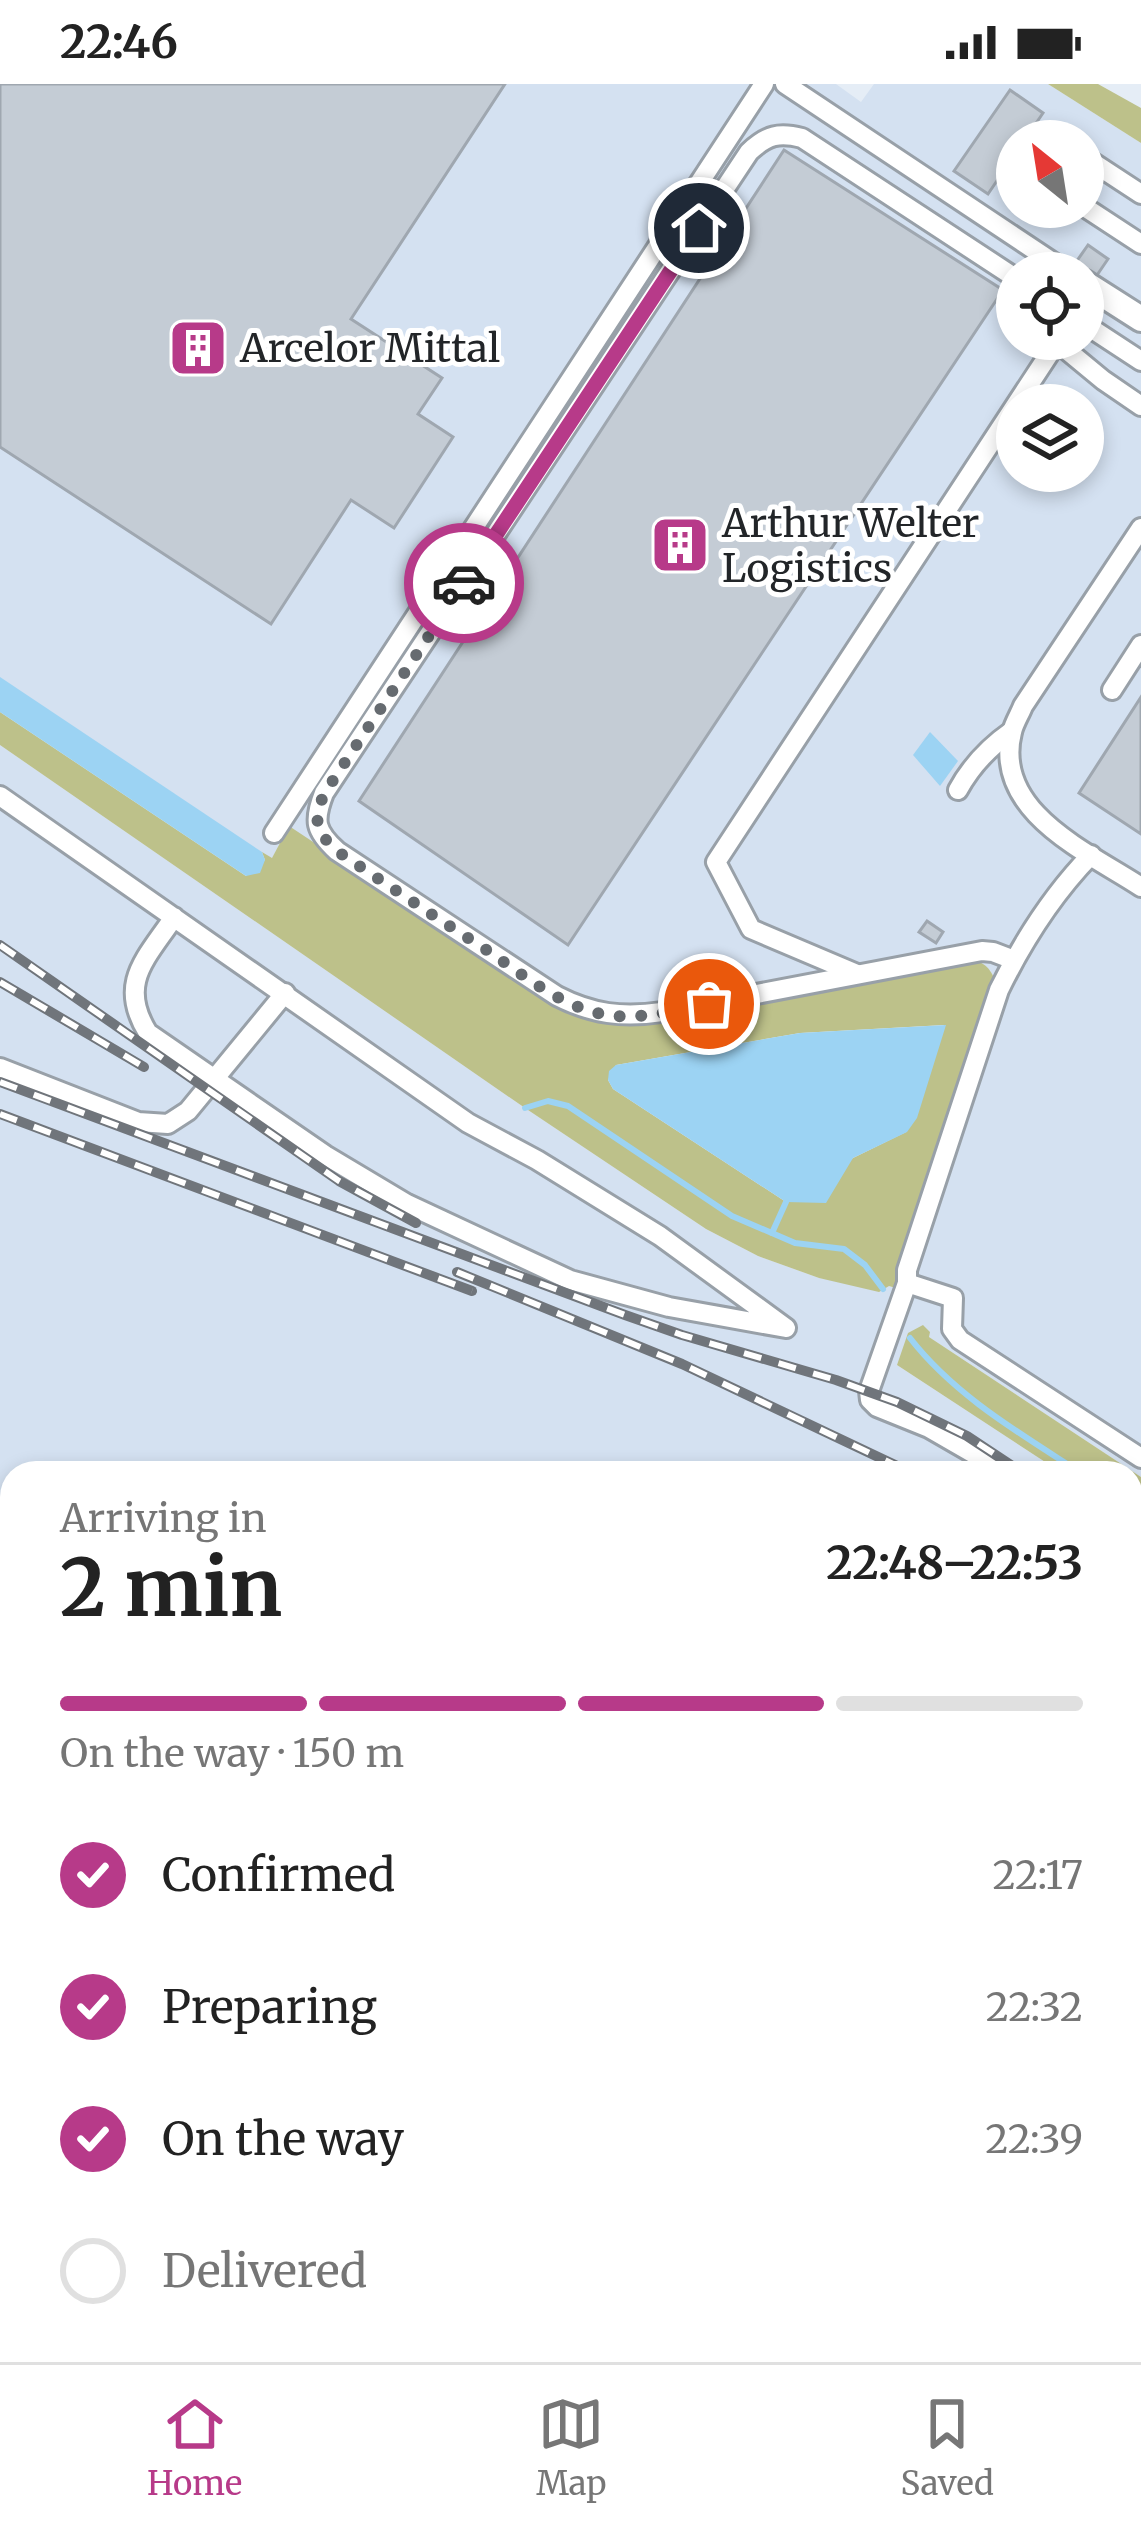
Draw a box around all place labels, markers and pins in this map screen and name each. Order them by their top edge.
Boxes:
pin [648,177,750,279]
building icon: Arcelor Mittal [167,317,229,379]
place label: Arcelor Mittal [239,324,500,373]
place label: Arthur Welter Logistics [721,499,979,593]
building icon: Arthur Welter Logistics [649,514,711,576]
pin [658,953,760,1055]

